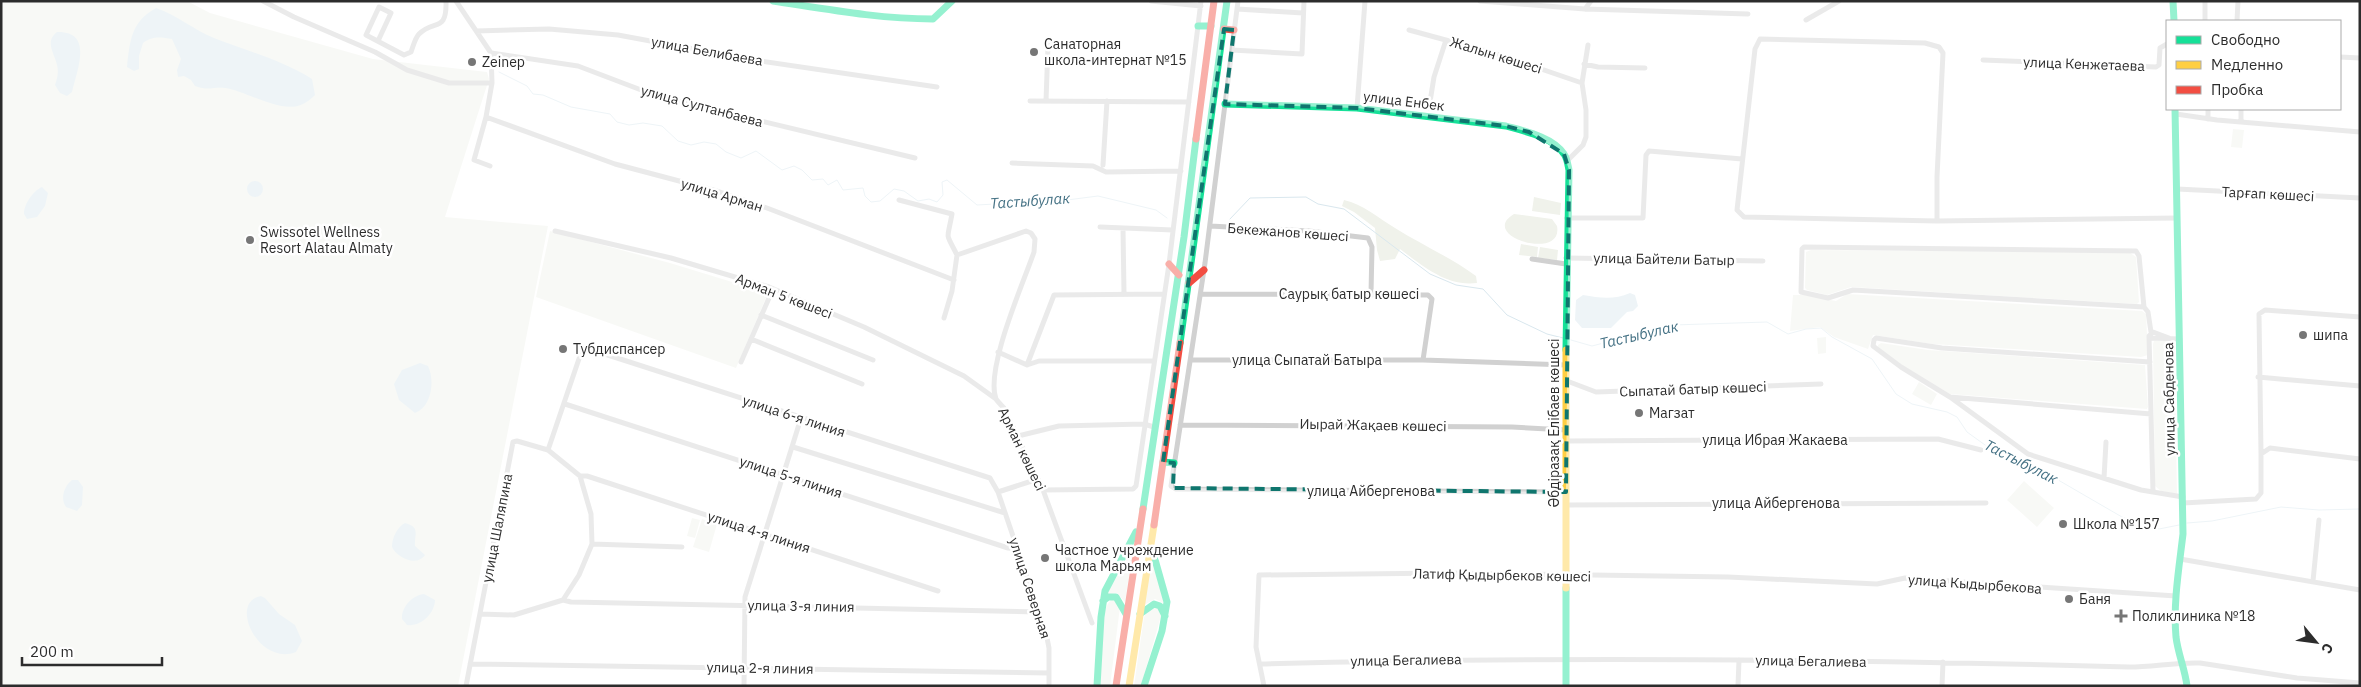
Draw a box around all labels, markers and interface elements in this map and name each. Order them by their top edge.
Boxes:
legend [2166,20,2341,110]
text: Свободно [2211,30,2280,49]
street label: улица Белибаева [650,32,765,70]
street label: Жалын көшесі [1448,32,1544,78]
place label: Санаторная школа-интернат №15 [1044,35,1187,69]
marker: Санаторная школа-интернат №15 [1028,46,1040,58]
place label: Zeinep [482,53,525,71]
street label: улица Кенжетаева [2023,53,2146,75]
text: Медленно [2211,55,2283,74]
marker: Zeinep [466,56,478,68]
text: Пробка [2211,80,2263,99]
street label: улица Султанбаева [639,81,766,131]
street label: улица Енбек [1362,87,1446,115]
street label: улица Арман [679,174,765,216]
street label: Тарғап көшесі [2221,183,2315,205]
water label: Тастыбулак [989,188,1072,213]
street label: Бекежанов көшесі [1227,219,1349,245]
place label: Swissotel Wellness Resort Alatau Almaty [260,223,393,257]
marker: Swissotel Wellness Resort Alatau Almaty [244,234,256,246]
street label: улица Байтели Батыр [1593,249,1735,269]
street label: Арман 5 көшесі [733,269,835,323]
street label: Саурық батыр көшесі [1279,285,1419,303]
water label: Тастыбулак [1598,316,1681,353]
place label: шипа [2313,326,2348,344]
marker: шипа [2297,329,2309,341]
street label: Әбдіразақ Елібаев көшесі [1545,338,1563,508]
place label: Тубдиспансер [573,340,665,358]
street label: улица Сабденова [2159,342,2179,456]
marker: Тубдиспансер [557,343,569,355]
street label: улица Сыпатай Батыра [1232,351,1383,369]
street label: Сыпатай батыр көшесі [1619,377,1767,401]
street label: улица 6-я линия [740,391,848,441]
street label: Арман көшесі [994,404,1050,494]
place label: Магзат [1649,404,1695,422]
marker: Магзат [1633,407,1645,419]
street label: Иырай Жақаев көшесі [1299,415,1447,435]
street label: улица Ибрая Жакаева [1702,431,1848,449]
water label: Тастыбулак [1981,435,2062,489]
street label: улица 5-я линия [737,452,845,502]
street label: улица Шаляпина [478,472,516,584]
street label: улица Айбергенова [1307,482,1435,500]
street label: улица Айбергенова [1712,494,1840,512]
street label: улица 4-я линия [705,507,813,557]
place label: Школа №157 [2073,515,2160,533]
marker: Школа №157 [2057,518,2069,530]
street label: улица Северная [1005,535,1055,641]
place label: Частное учреждение школа Марьям [1055,541,1194,575]
marker: Частное учреждение школа Марьям [1039,552,1051,564]
street label: Латиф Қыдырбеков көшесі [1413,564,1591,586]
street label: улица Кыдырбекова [1907,570,2043,598]
place label: Баня [2079,590,2111,608]
marker: Баня [2063,593,2075,605]
street label: улица 3-я линия [747,596,855,616]
place label: Поликлиника №18 [2132,607,2255,625]
marker: Поликлиника №18 [2114,609,2128,623]
north arrow [2291,617,2341,667]
scale bar [22,634,162,666]
text: С [2317,640,2337,657]
text: 200 m [30,642,74,661]
street label: улица Бегалиева [1350,650,1462,670]
street label: улица Бегалиева [1755,651,1867,671]
street label: улица 2-я линия [706,658,814,678]

